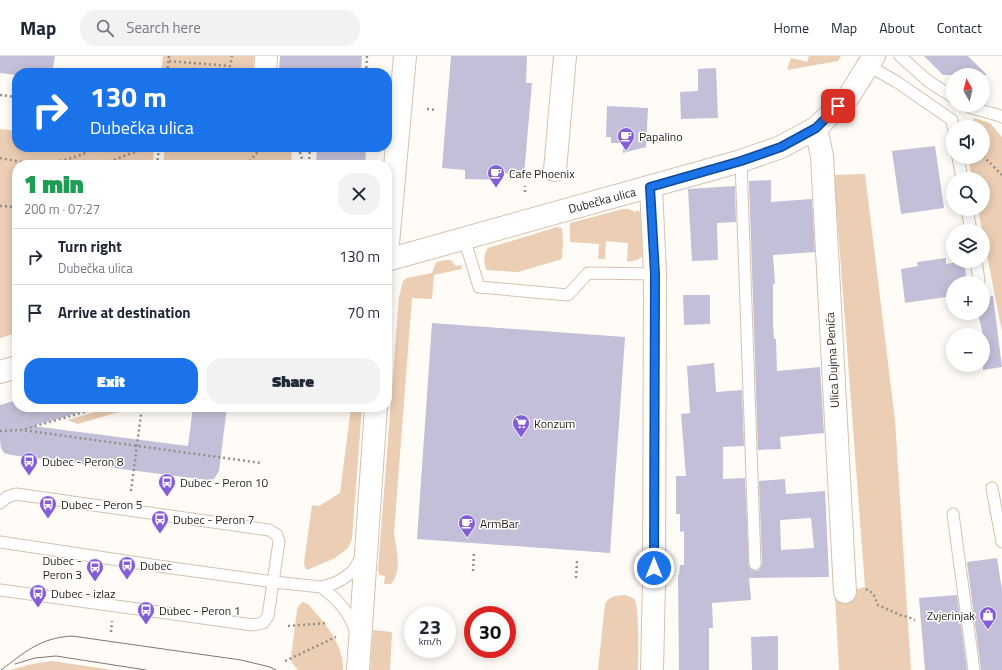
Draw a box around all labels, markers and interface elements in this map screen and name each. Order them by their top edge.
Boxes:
search box [80,10,360,46]
text: Map [20,13,56,42]
text: Search here [126,16,201,39]
icon: search [94,17,116,39]
text: Home [774,17,809,38]
text: Map [831,17,857,38]
text: About [879,17,915,38]
text: Contact [937,17,982,38]
north arrow [946,68,990,112]
map controls [946,68,990,372]
text: 130 m [90,75,167,118]
icon: right [24,84,76,136]
pin [821,89,855,123]
icon: arrive [827,95,849,117]
text: Dubečka ulica [90,114,194,141]
button: sound [946,120,990,164]
cafe icon: Papalino [616,126,636,151]
place label: Papalino [639,127,683,146]
cafe icon: Cafe Phoenix [486,163,506,188]
place label: Cafe Phoenix [509,164,575,183]
text: 1 min [24,166,84,202]
button: search [946,172,990,216]
button: close [338,173,380,215]
street label: Dubečka ulica [566,182,638,218]
text: 200 m · 07:27 [24,199,100,219]
button: layers [946,224,990,268]
text: Turn right [58,235,122,258]
text: 130 m [339,245,380,268]
icon: right [24,246,46,268]
text: Dubečka ulica [58,258,133,278]
button: + [946,276,990,320]
text: Arrive at destination [58,301,191,324]
text: 70 m [347,301,380,324]
icon: arrive [24,302,46,324]
street label: Ulica Dujma Penića [820,312,844,408]
button: − [946,328,990,372]
button: Exit [24,358,198,404]
button: Share [206,358,380,404]
supermarket icon: Konzum [511,413,531,438]
place label: Konzum [534,414,575,433]
bus stop icon: Dubec - Peron 8 [19,451,39,476]
place label: Dubec - Peron 8 [42,452,124,471]
bus stop icon: Dubec - Peron 10 [157,472,177,497]
place label: Dubec - Peron 10 [180,473,269,492]
bus stop icon: Dubec - Peron 5 [38,494,58,519]
place label: Dubec - Peron 5 [61,495,143,514]
bus stop icon: Dubec - Peron 7 [150,509,170,534]
place label: Dubec - Peron 7 [173,510,255,529]
cafe icon: ArmBar [457,513,477,538]
place label: ArmBar [480,514,519,533]
position arrow [633,547,675,589]
place label: Dubec - Peron 3 [42,551,82,584]
bus stop icon: Dubec [117,555,137,580]
place label: Dubec [140,556,172,575]
bus stop icon: Dubec - Peron 3 [85,557,105,582]
bus stop icon: Dubec - izlaz [28,583,48,608]
place label: Dubec - izlaz [51,584,116,603]
bus stop icon: Dubec - Peron 1 [136,600,156,625]
place label: Dubec - Peron 1 [159,601,241,620]
shop icon: Zvjerinjak [978,605,998,630]
speed limit sign: 30 [464,606,516,658]
place label: Zvjerinjak [927,606,975,625]
text: 23 [419,611,441,642]
text: km/h [419,634,441,649]

